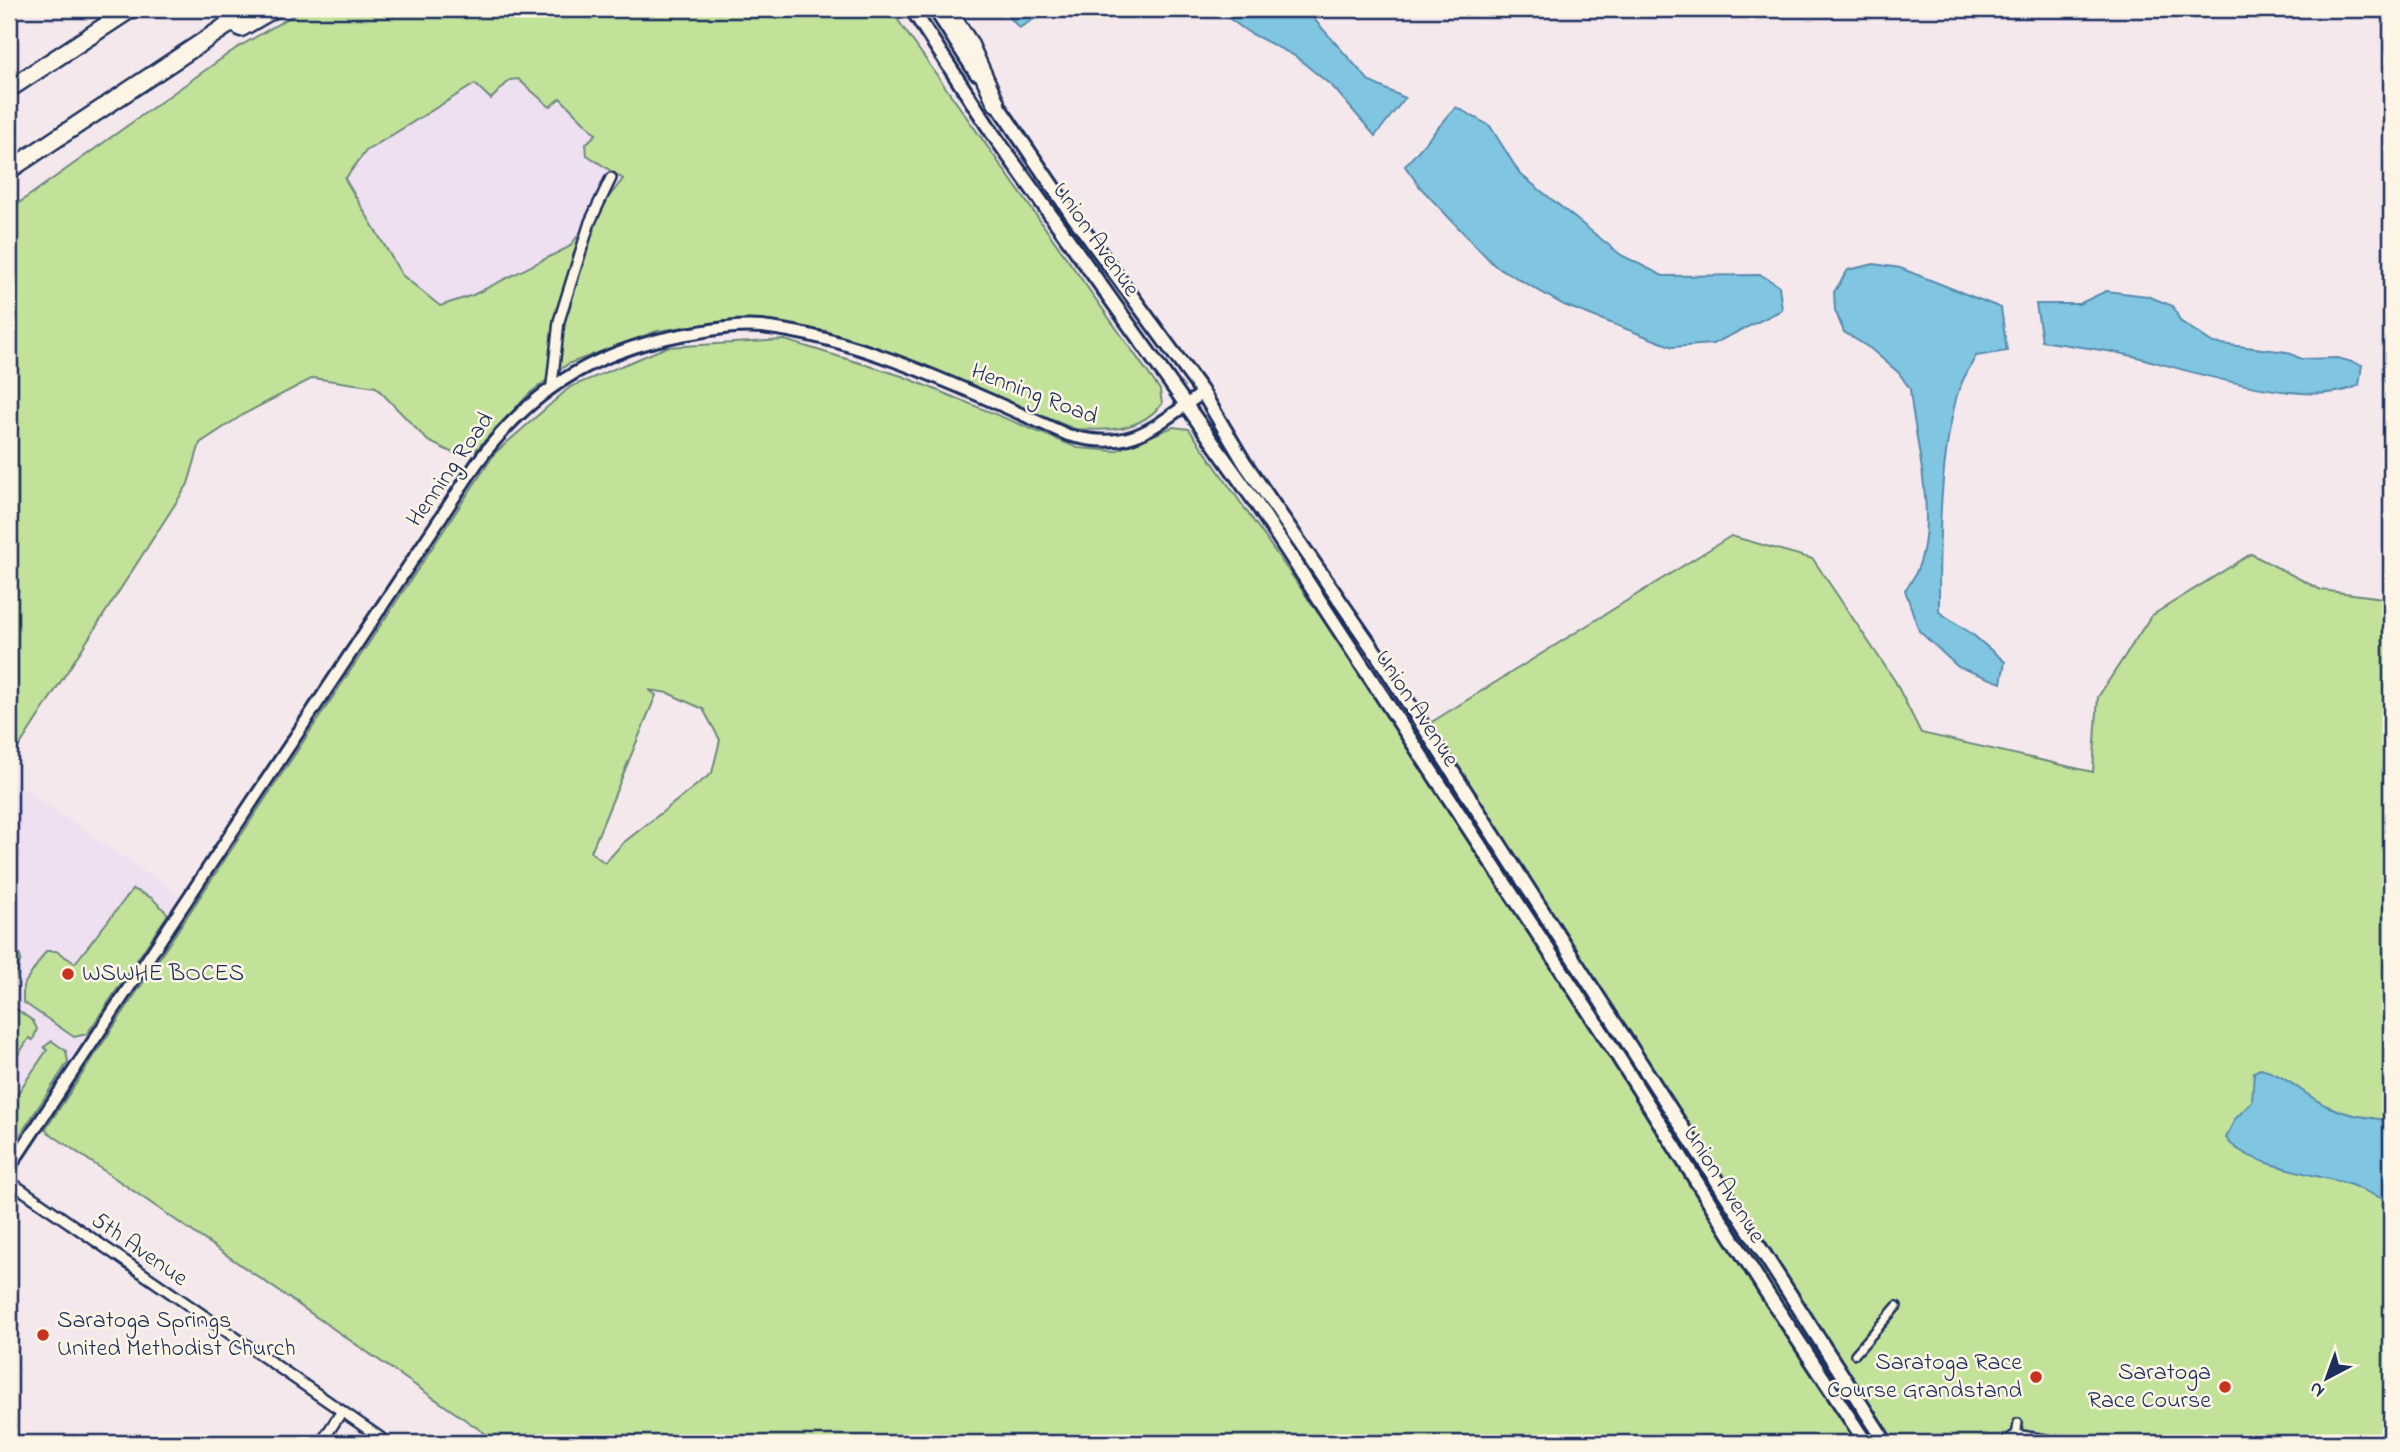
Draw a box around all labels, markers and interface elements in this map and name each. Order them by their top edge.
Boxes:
street label: Union Avenue [1042,175,1148,305]
street label: Henning Road [965,355,1103,435]
street label: Henning Road [398,405,504,535]
street label: Union Avenue [1365,644,1467,775]
place label: WSWHE BOCES [82,957,244,992]
marker: WSWHE BOCES [60,966,76,982]
street label: Union Avenue [1673,1119,1773,1251]
street label: 5th Avenue [84,1204,195,1296]
place label: Saratoga Springs United Methodist Church [57,1304,296,1367]
marker: Saratoga Springs United Methodist Church [35,1327,51,1343]
north arrow [2292,1344,2362,1414]
place label: Saratoga Race Course Grandstand [1827,1346,2022,1409]
place label: Saratoga Race Course [2088,1356,2211,1419]
marker: Saratoga Race Course Grandstand [2028,1369,2044,1385]
text: N [2304,1374,2331,1403]
marker: Saratoga Race Course [2217,1379,2233,1395]

